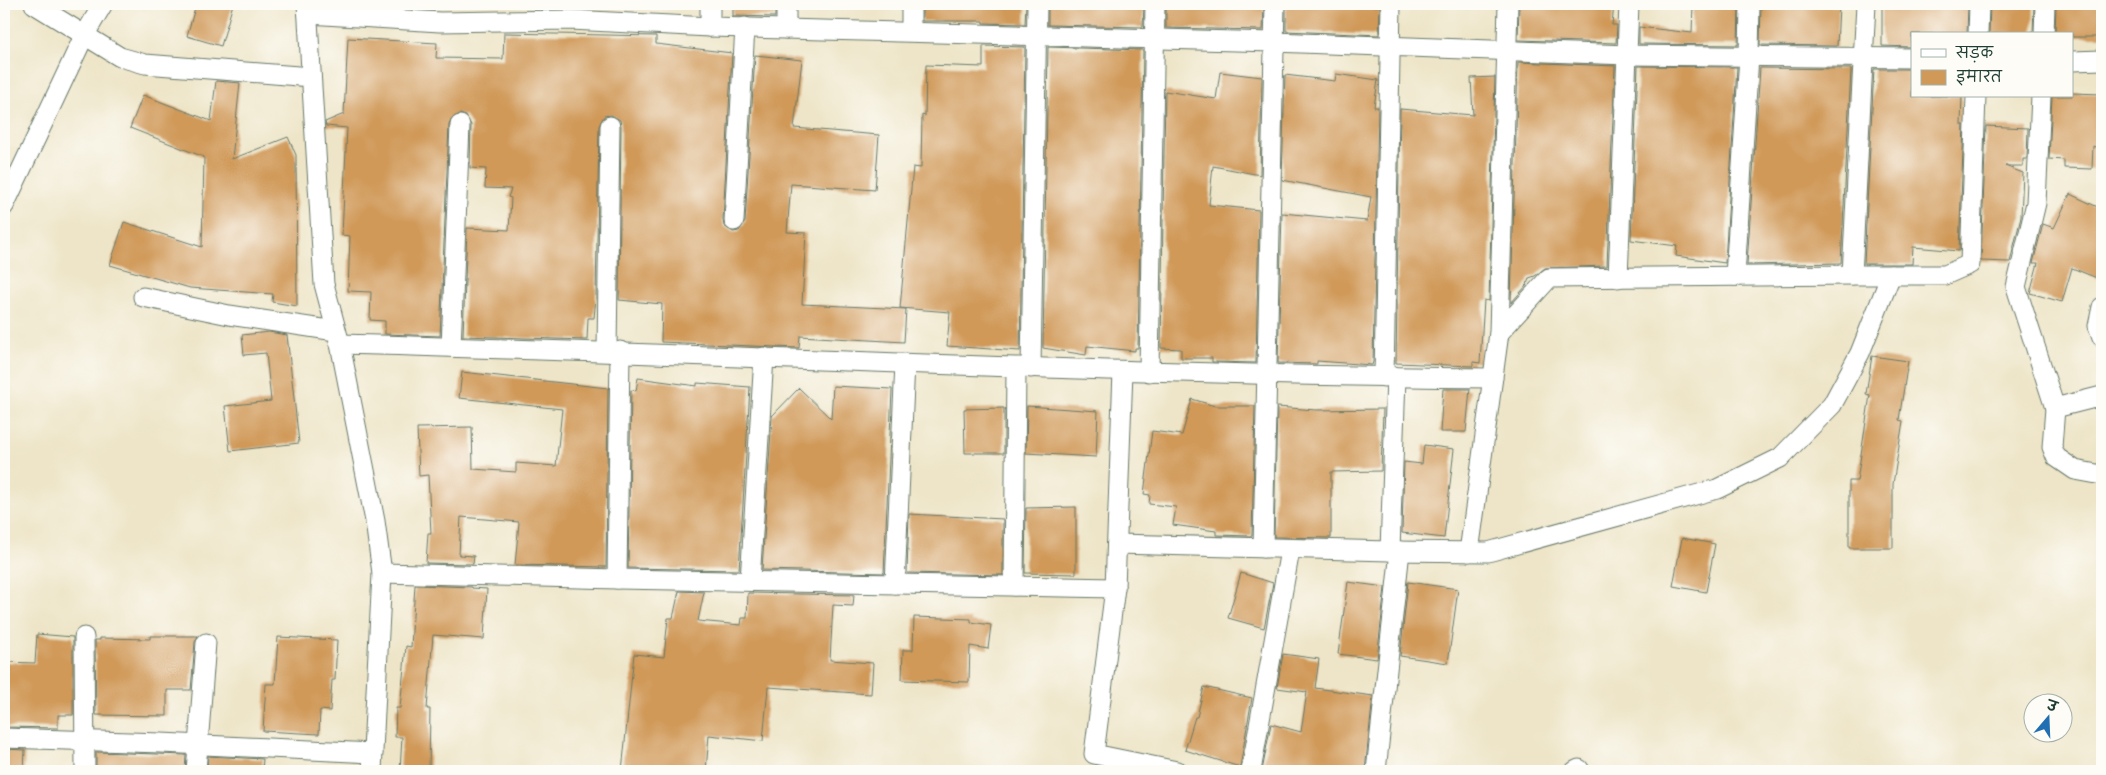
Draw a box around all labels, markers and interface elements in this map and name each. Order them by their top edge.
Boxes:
legend [1911,32,2074,98]
text: सड़क [1955,43,1994,65]
text: इमारत [1956,67,2003,89]
north arrow [2024,692,2074,742]
text: उ [2042,695,2061,719]

